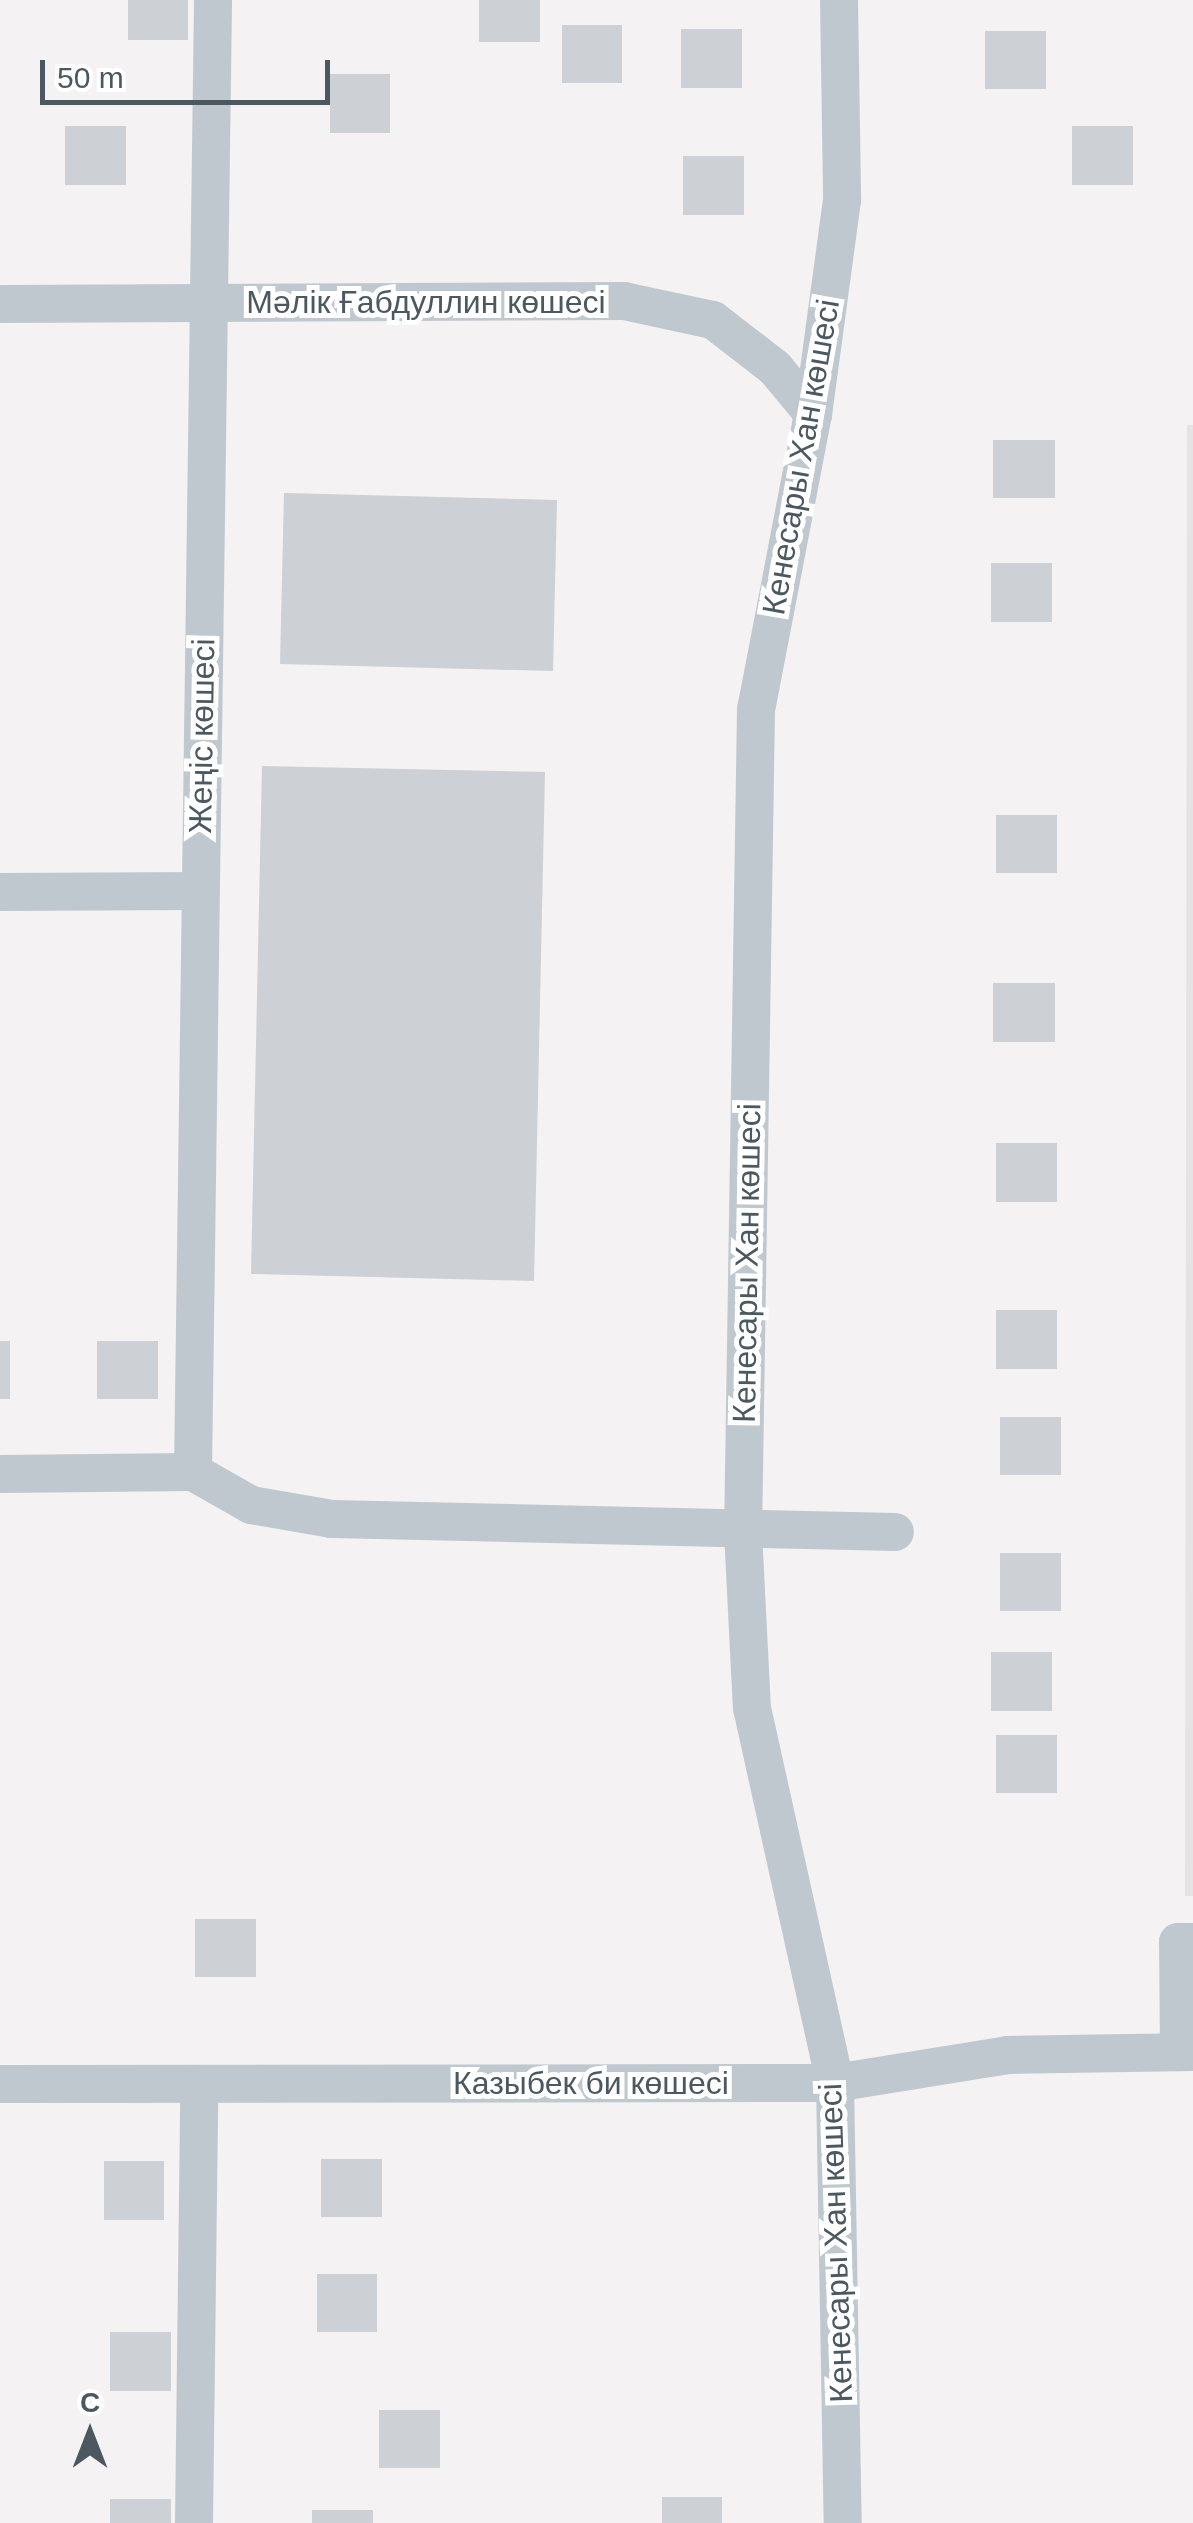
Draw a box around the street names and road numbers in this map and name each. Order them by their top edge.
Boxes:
street label: Мәлік Ғабдуллин көшесі [246,283,606,321]
street label: Кенесары Хан көшесі [754,296,848,618]
street label: Жеңіс көшесі [181,638,223,834]
street label: Кенесары Хан көшесі [725,1103,769,1423]
street label: Казыбек би көшесі [453,2064,729,2102]
street label: Кенесары Хан көшесі [811,2083,861,2403]

